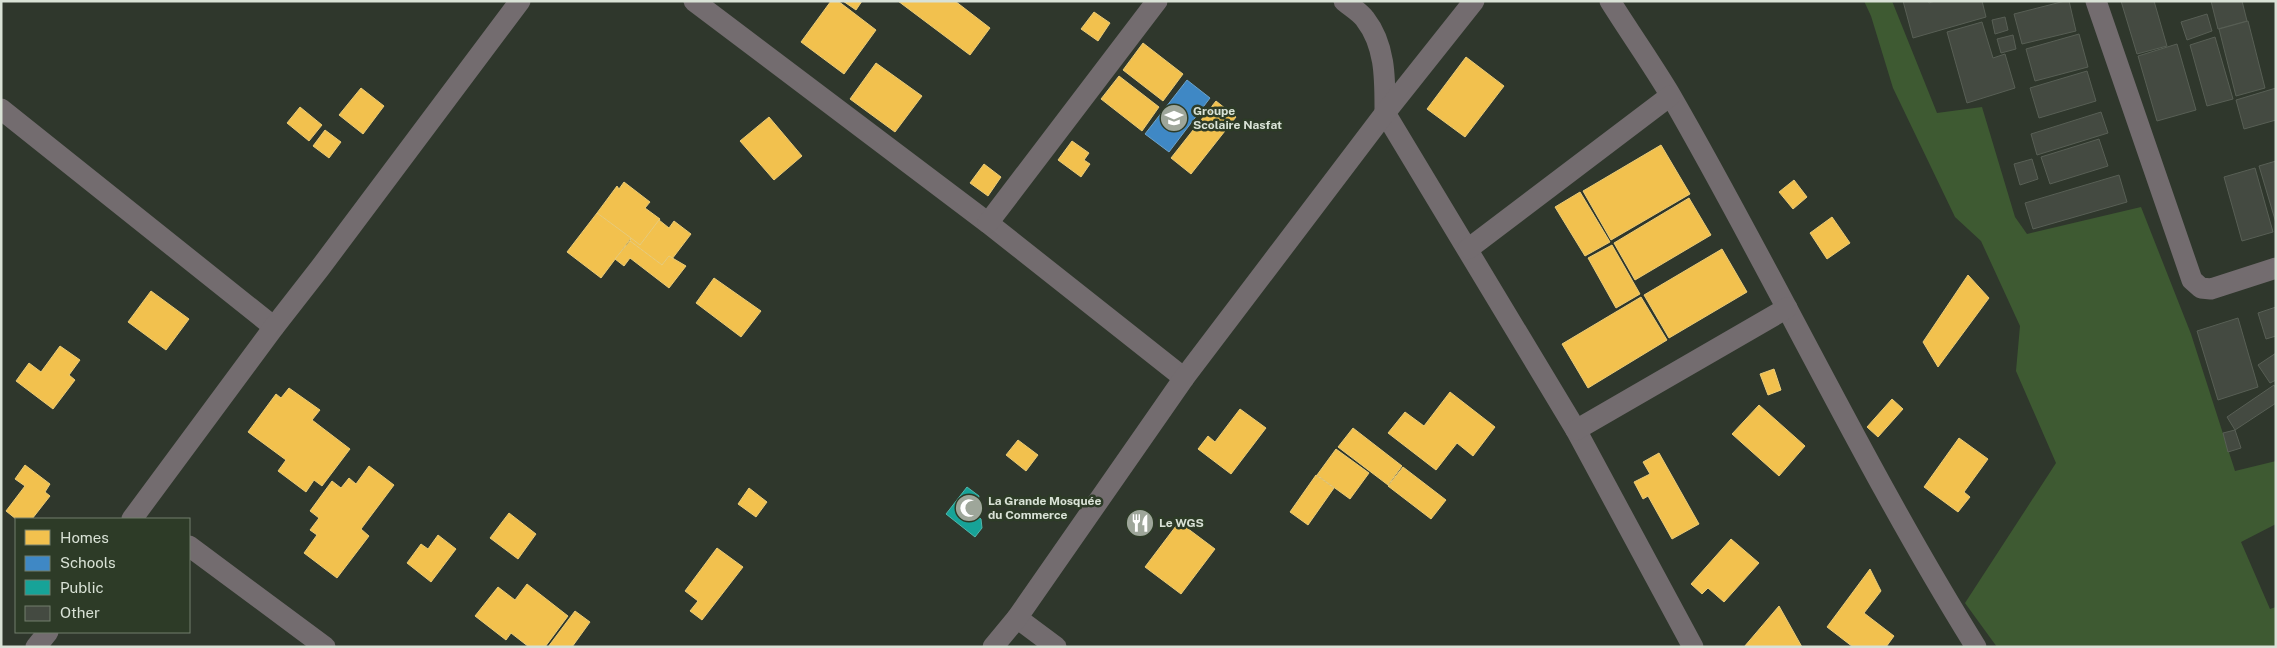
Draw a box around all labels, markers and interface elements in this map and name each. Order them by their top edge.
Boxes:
school or university icon: Groupe Scolaire Nasfat [1159,103,1189,133]
place label: Groupe Scolaire Nasfat [1193,104,1282,132]
mosque icon: La Grande Mosquée du Commerce [954,493,984,523]
place label: La Grande Mosquée du Commerce [988,494,1101,522]
restaurant icon: Le WGS [1125,508,1155,538]
place label: Le WGS [1159,516,1204,530]
legend [15,518,190,633]
text: Homes [60,529,109,546]
text: Schools [60,554,116,571]
text: Public [60,579,104,596]
text: Other [60,604,100,621]

